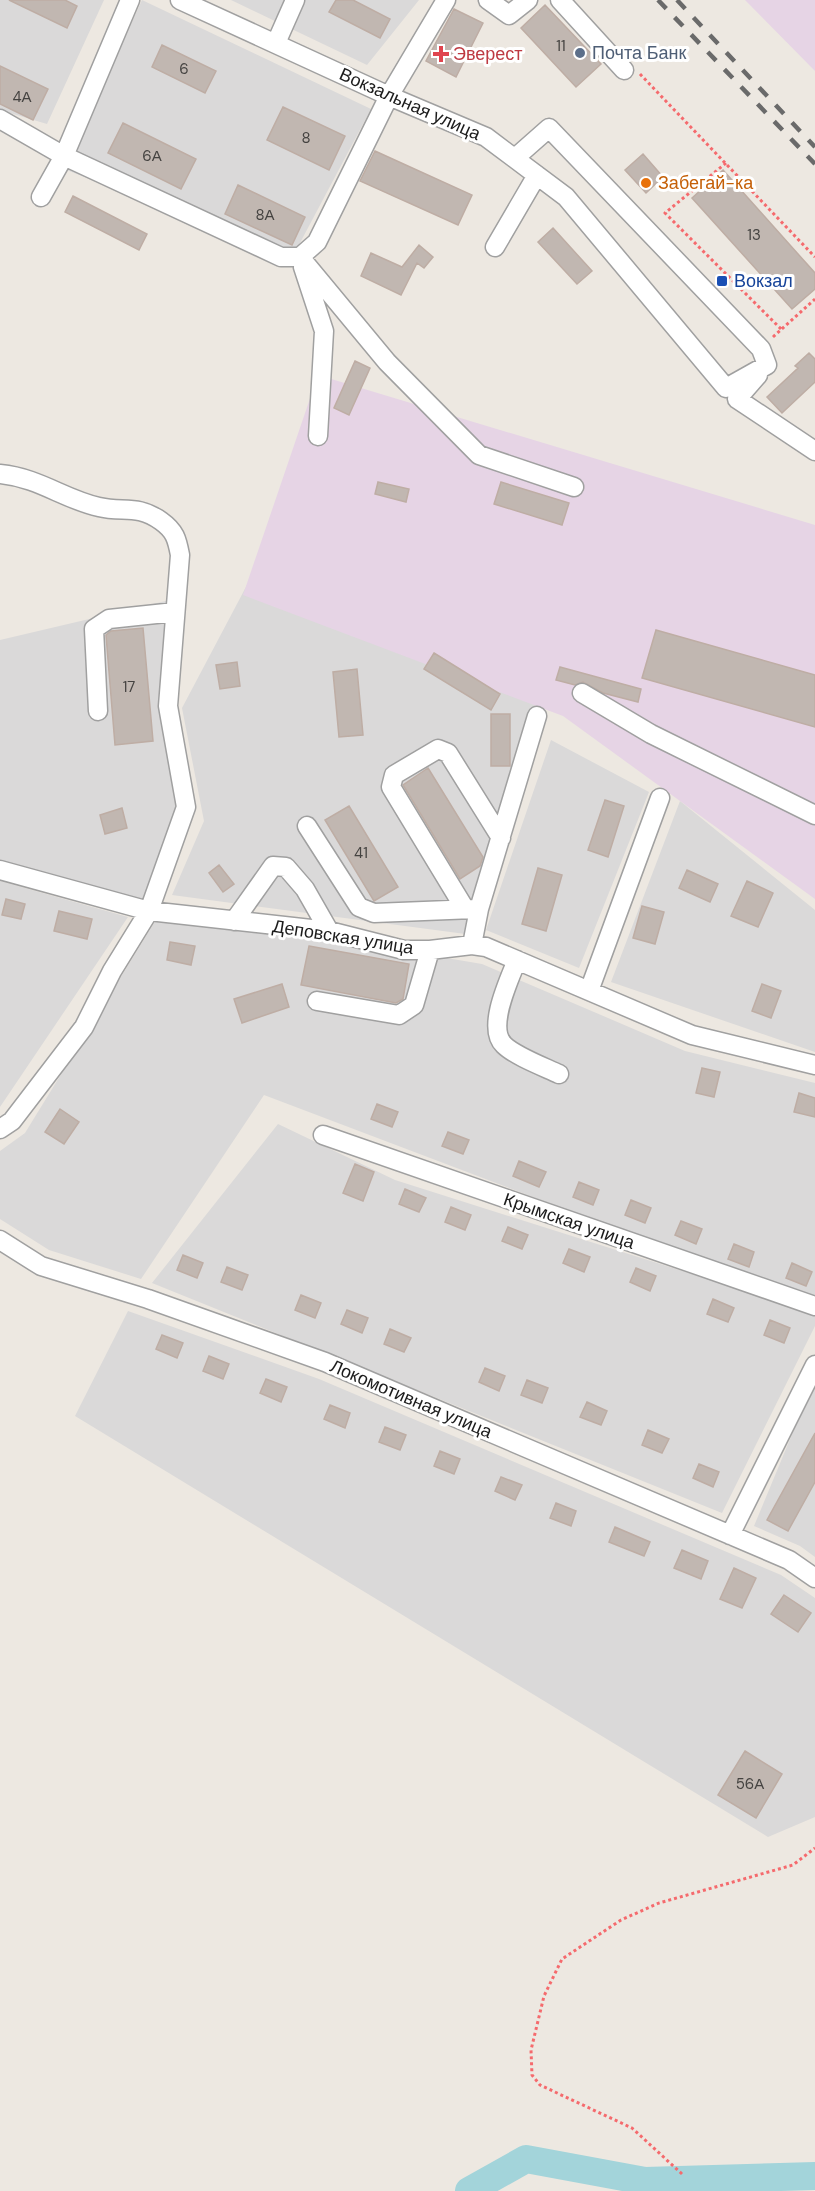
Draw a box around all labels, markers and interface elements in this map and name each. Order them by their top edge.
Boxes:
house number: 11 [556,36,566,56]
place label: Почта Банк [592,41,687,65]
place label: Эверест [453,42,523,66]
marker: Почта Банк [573,46,587,60]
marker: Эверест [434,47,448,61]
house number: 6 [179,59,189,79]
street label: Вокзальная улица [336,62,485,146]
house number: 4А [12,87,32,107]
house number: 8 [301,128,311,148]
house number: 6А [142,146,162,166]
place label: Забегай-ка [658,171,754,195]
marker: Забегай-ка [639,176,653,190]
house number: 8А [255,205,275,225]
house number: 13 [747,225,761,245]
place label: Вокзал [734,269,793,293]
marker: Вокзал [715,274,729,288]
house number: 17 [123,677,135,697]
house number: 41 [354,843,368,863]
street label: Деповская улица [271,914,416,960]
street label: Крымская улица [500,1187,639,1255]
street label: Локомотивная улица [326,1354,497,1444]
house number: 56А [736,1774,764,1794]

